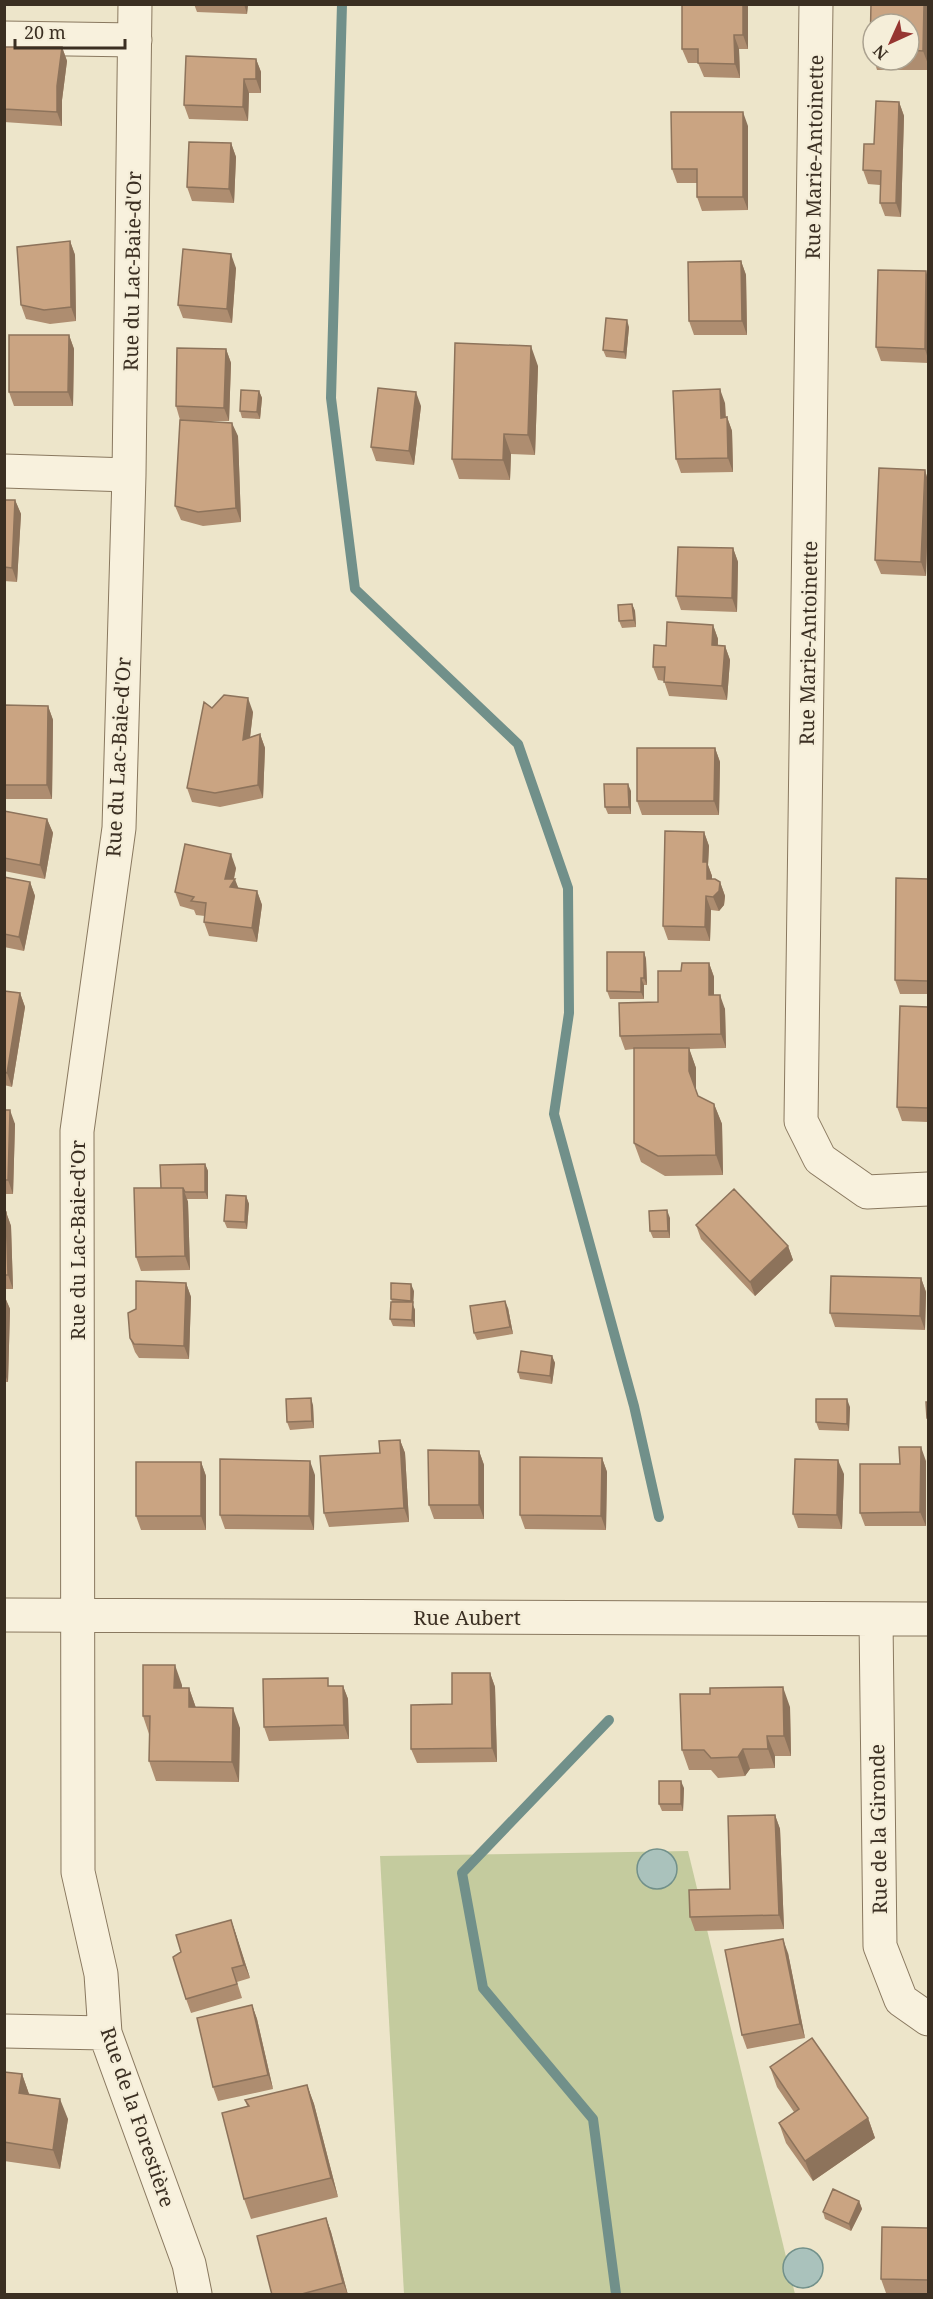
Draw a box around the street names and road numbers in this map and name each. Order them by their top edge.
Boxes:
street label: Rue Marie-Antoinette [799,54,829,260]
street label: Rue du Lac-Baie-d'Or [117,170,147,371]
street label: Rue Marie-Antoinette [793,540,823,746]
street label: Rue du Lac-Baie-d'Or [99,656,137,858]
street label: Rue du Lac-Baie-d'Or [64,1139,91,1340]
street label: Rue Aubert [413,1604,521,1631]
street label: Rue de la Gironde [863,1744,893,1914]
street label: Rue de la Forestière [95,2023,181,2211]

